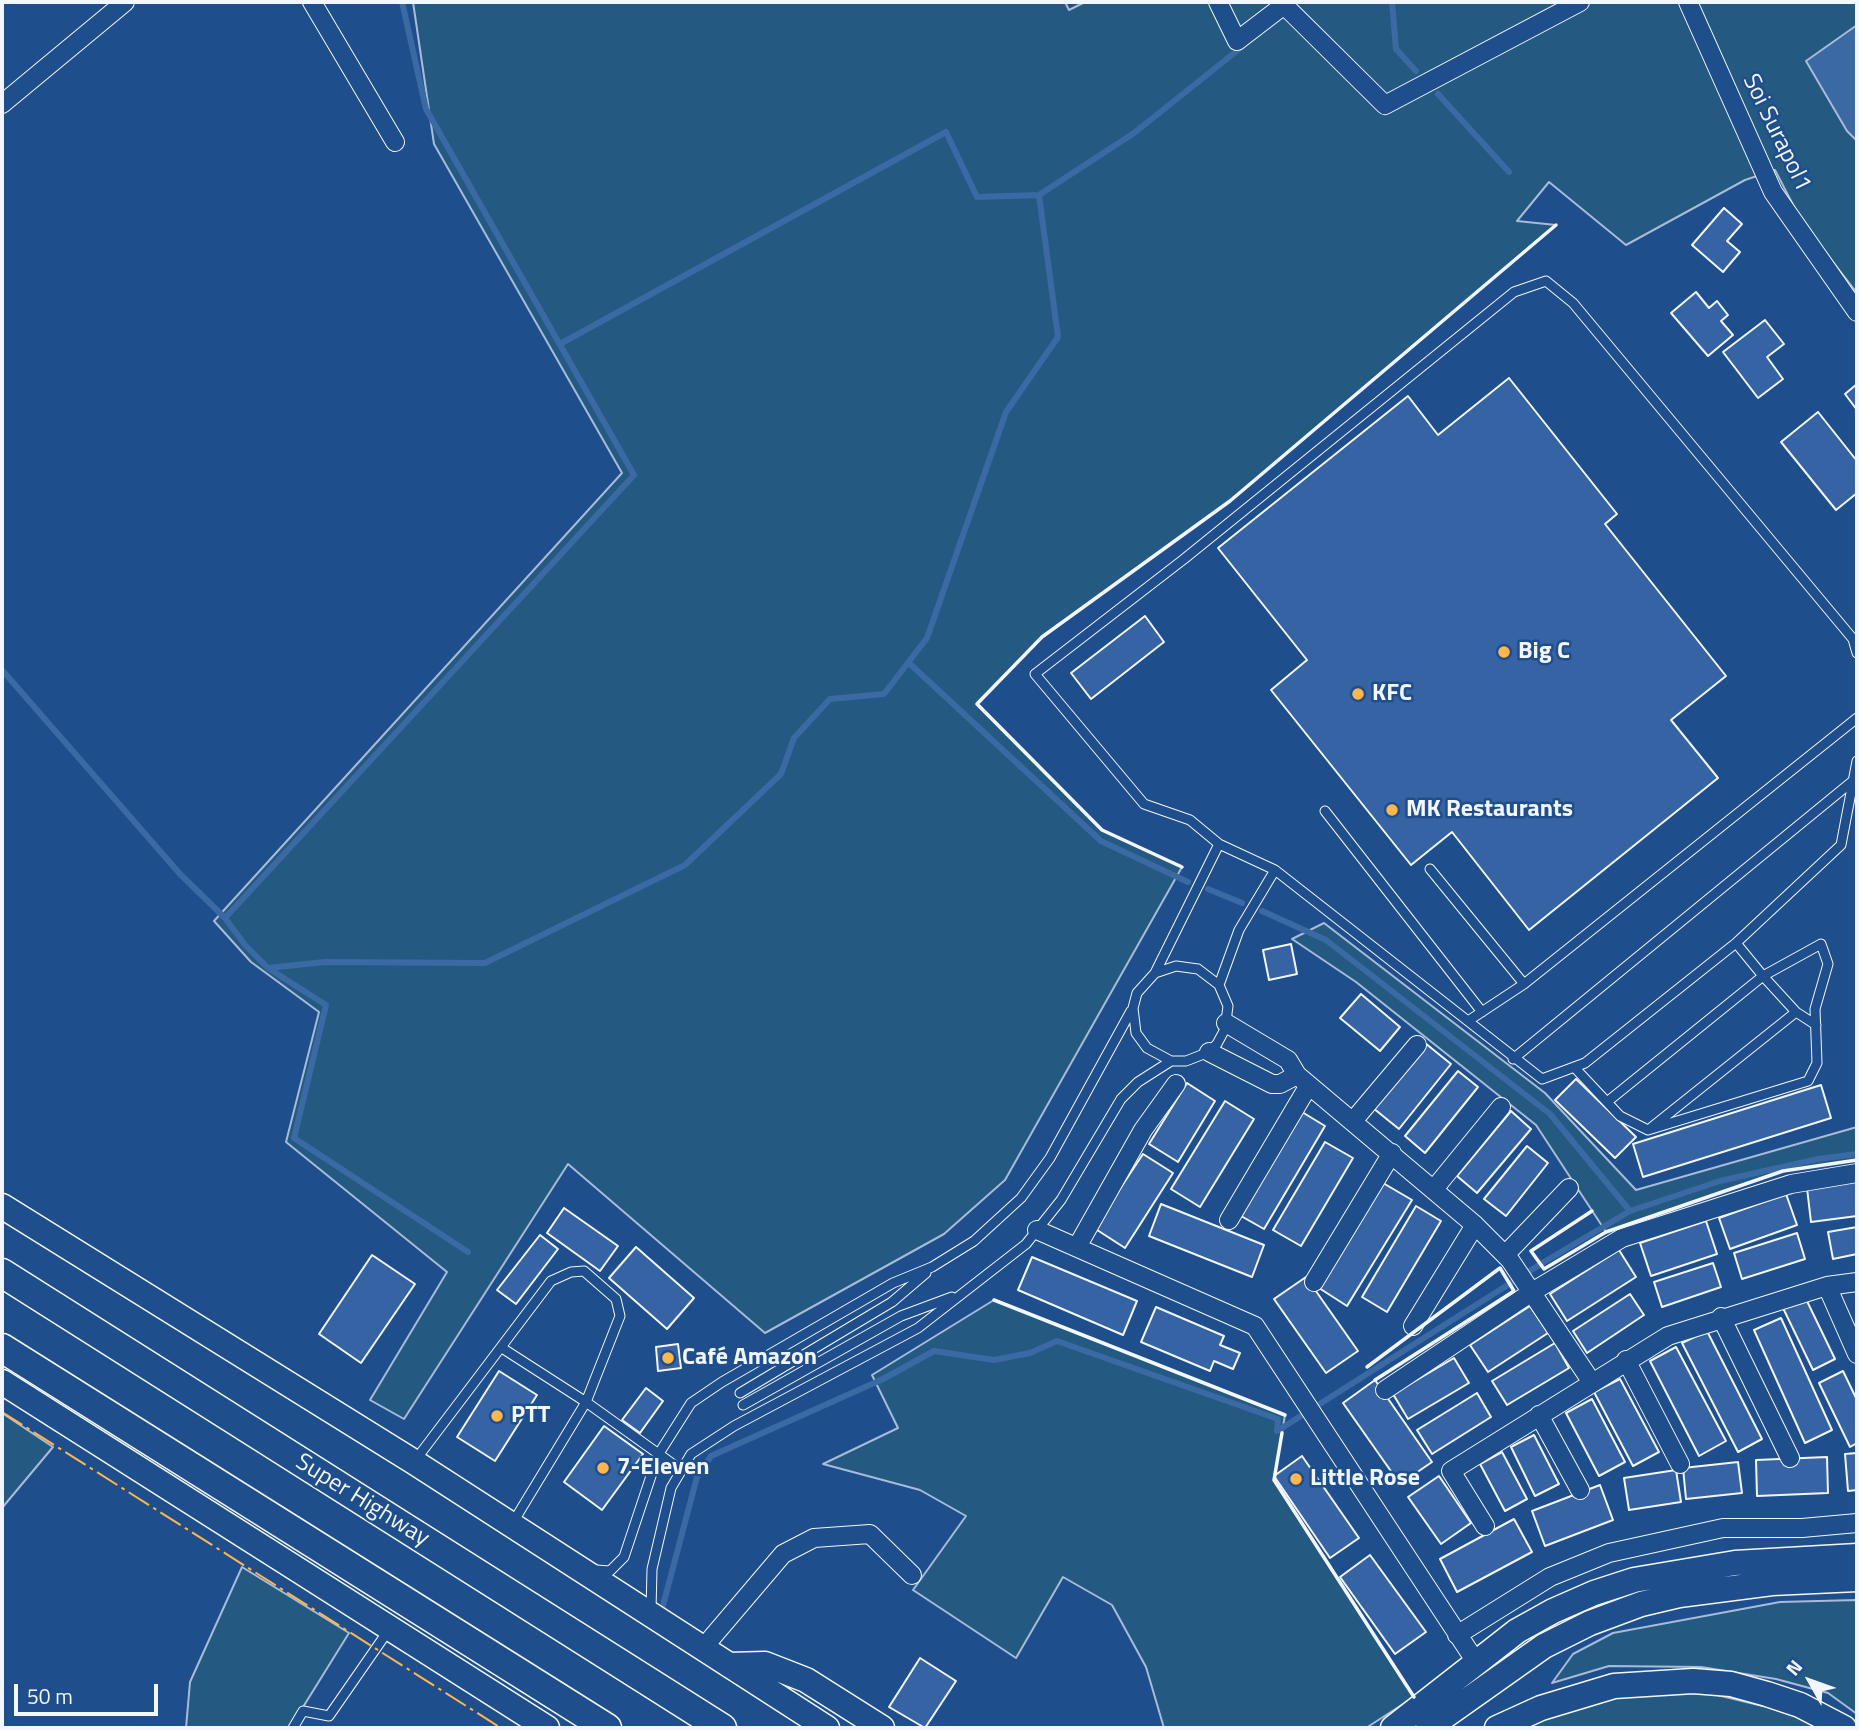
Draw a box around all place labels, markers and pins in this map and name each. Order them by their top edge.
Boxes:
place label: Big C [1518,638,1570,666]
marker: Big C [1496,644,1512,660]
place label: KFC [1372,680,1412,708]
marker: KFC [1350,686,1366,702]
place label: MK Restaurants [1406,796,1573,824]
marker: MK Restaurants [1384,802,1400,818]
place label: Café Amazon [682,1344,817,1372]
marker: Café Amazon [660,1350,676,1366]
place label: PTT [511,1402,550,1430]
marker: PTT [489,1408,505,1424]
place label: 7-Eleven [617,1454,709,1482]
marker: 7-Eleven [595,1460,611,1476]
place label: Little Rose [1310,1465,1420,1493]
marker: Little Rose [1288,1471,1304,1487]

